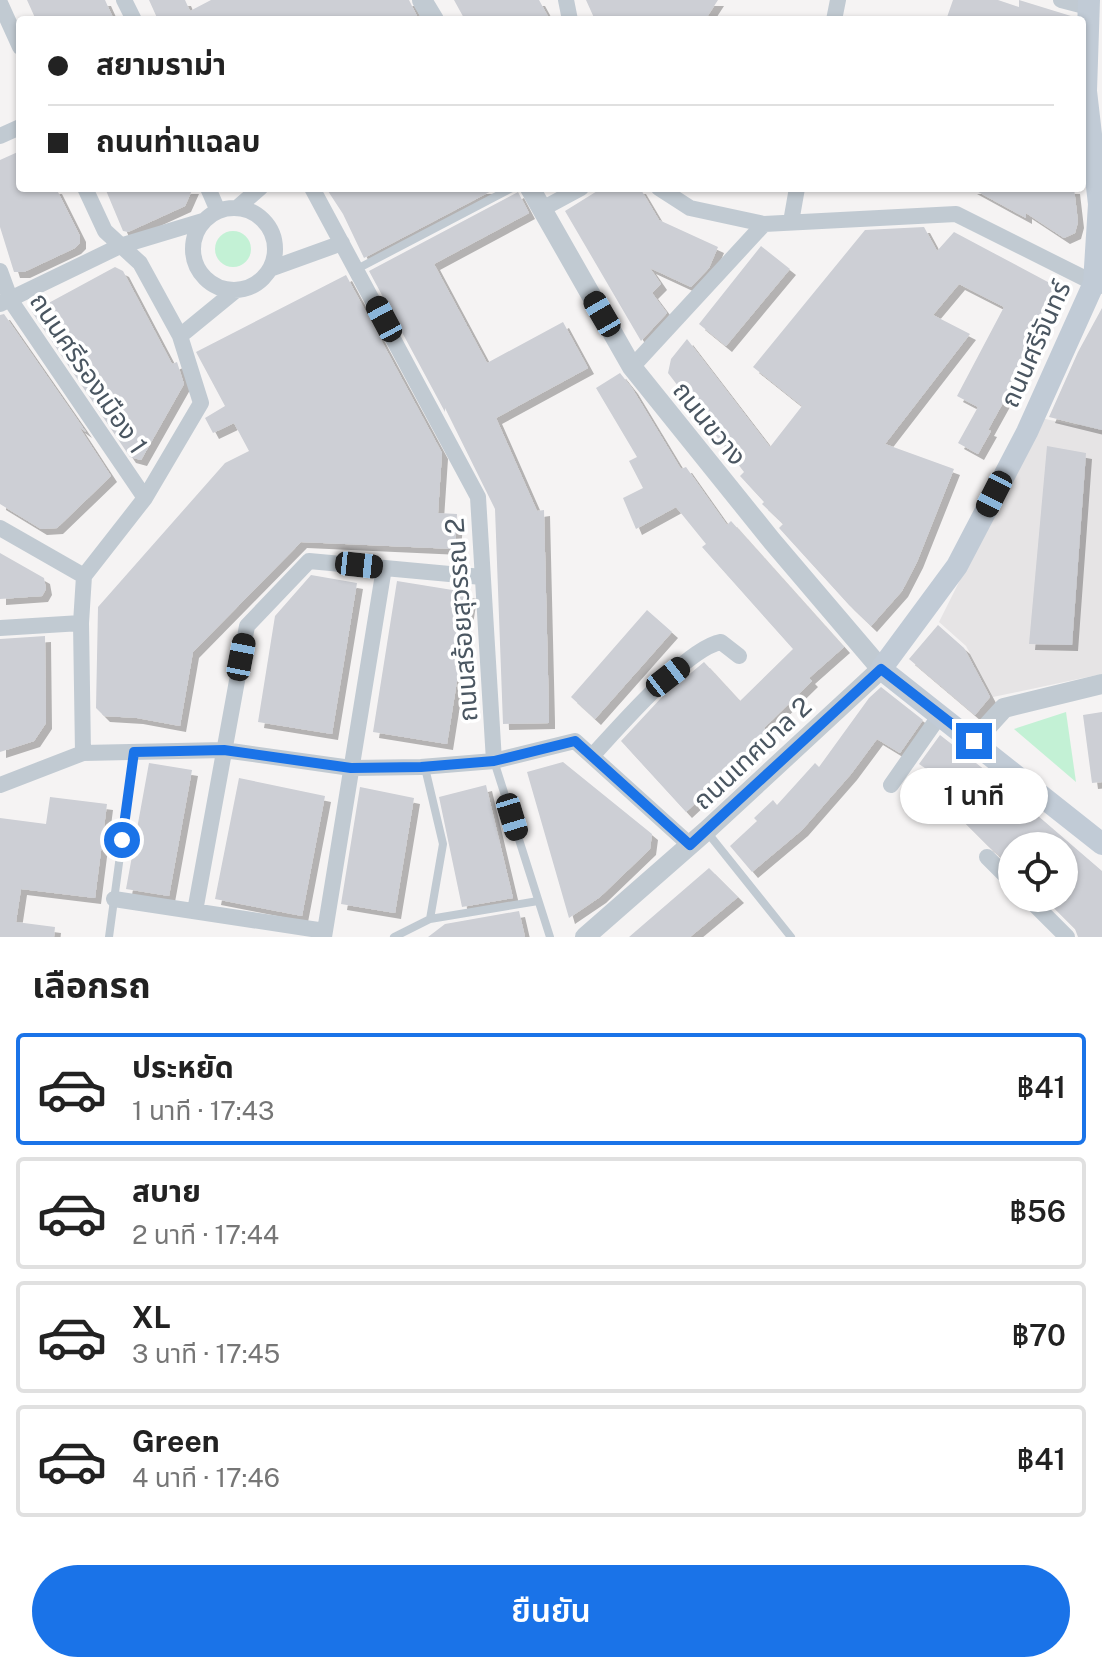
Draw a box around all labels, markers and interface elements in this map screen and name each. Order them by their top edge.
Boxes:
text: สยามราม่า [96,46,226,82]
text: ถนนท่าแฉลบ [96,123,261,159]
street label: ถนนศรีจันทร์ [993,275,1077,412]
street label: ถนนศรีรองเมือง 1 [24,287,154,459]
car [580,287,624,341]
car [362,292,406,346]
street label: ถนนขวาง [667,375,753,471]
car [972,467,1016,521]
street label: ถนนสร้อยสุวรรณ 2 [438,517,485,723]
car [334,551,384,579]
car [225,631,257,683]
car [642,653,694,701]
street label: ถนนเทศบาล 2 [686,690,818,816]
route end [956,723,992,759]
callout: 1 นาที [900,769,1048,825]
text: 1 นาที [944,780,1004,811]
car [494,791,530,843]
route start [104,822,140,858]
map controls [998,832,1078,912]
button: locate [998,832,1078,912]
text: เลือกรถ [32,964,151,1006]
text: ประหยัด [132,1049,234,1085]
icon: car [36,1053,108,1125]
text: ฿41 [1017,1069,1066,1105]
text: 1 นาที · 17:43 [132,1095,274,1126]
text: สบาย [132,1173,201,1209]
icon: car [36,1177,108,1249]
text: ฿56 [1009,1193,1066,1229]
text: 2 นาที · 17:44 [132,1219,279,1250]
text: XL [132,1299,171,1335]
icon: car [36,1301,108,1373]
text: ฿70 [1012,1317,1066,1353]
text: 3 นาที · 17:45 [132,1338,280,1369]
text: Green [132,1423,219,1459]
icon: car [36,1425,108,1497]
text: ฿41 [1017,1441,1066,1477]
text: 4 นาที · 17:46 [132,1462,280,1493]
button: ยืนยัน [32,1565,1070,1657]

